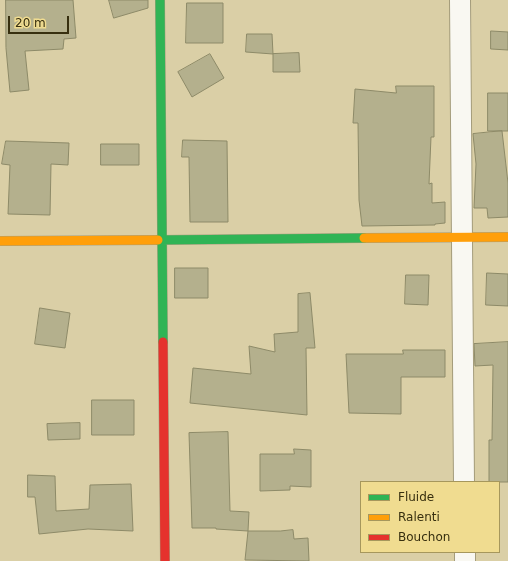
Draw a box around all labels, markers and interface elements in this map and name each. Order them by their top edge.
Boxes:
scale bar [10,8,71,34]
text: 20 m [15,16,46,30]
legend [360,481,500,553]
text: Fluide [398,490,434,504]
text: Ralenti [398,510,440,524]
text: Bouchon [398,530,450,544]

